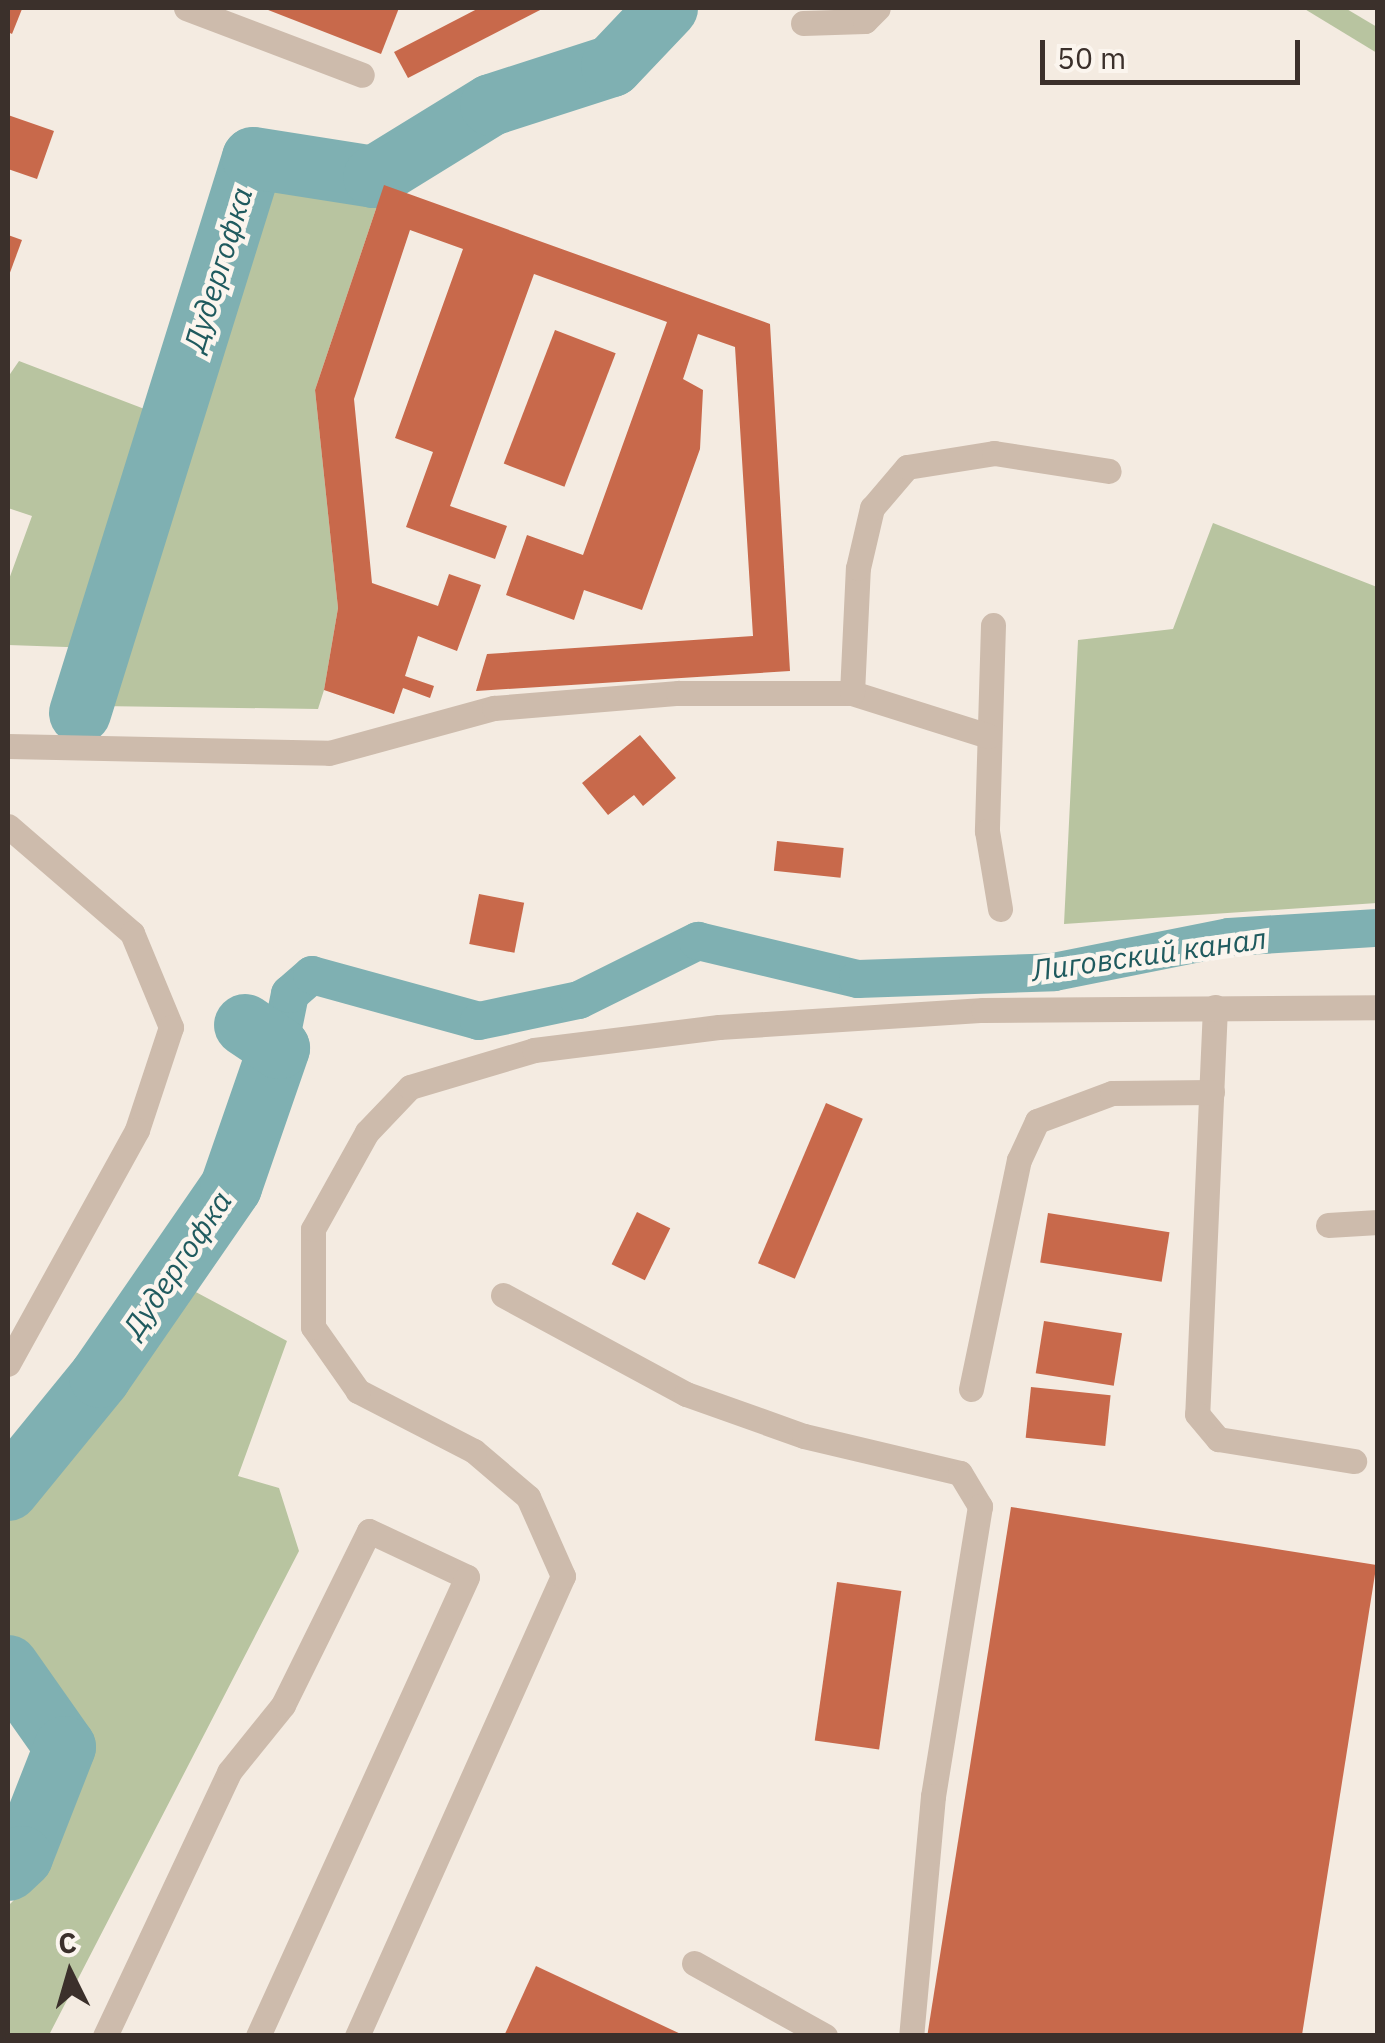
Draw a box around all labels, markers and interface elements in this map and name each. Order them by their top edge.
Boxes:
scale bar [1045,20,1305,82]
text: 50 m [1057,38,1126,77]
water label: Дудергофка [176,183,260,355]
water label: Лиговский канал [1029,920,1269,988]
water label: Дудергофка [115,1184,239,1344]
north arrow [20,1923,120,2023]
text: С [57,1923,78,1962]

